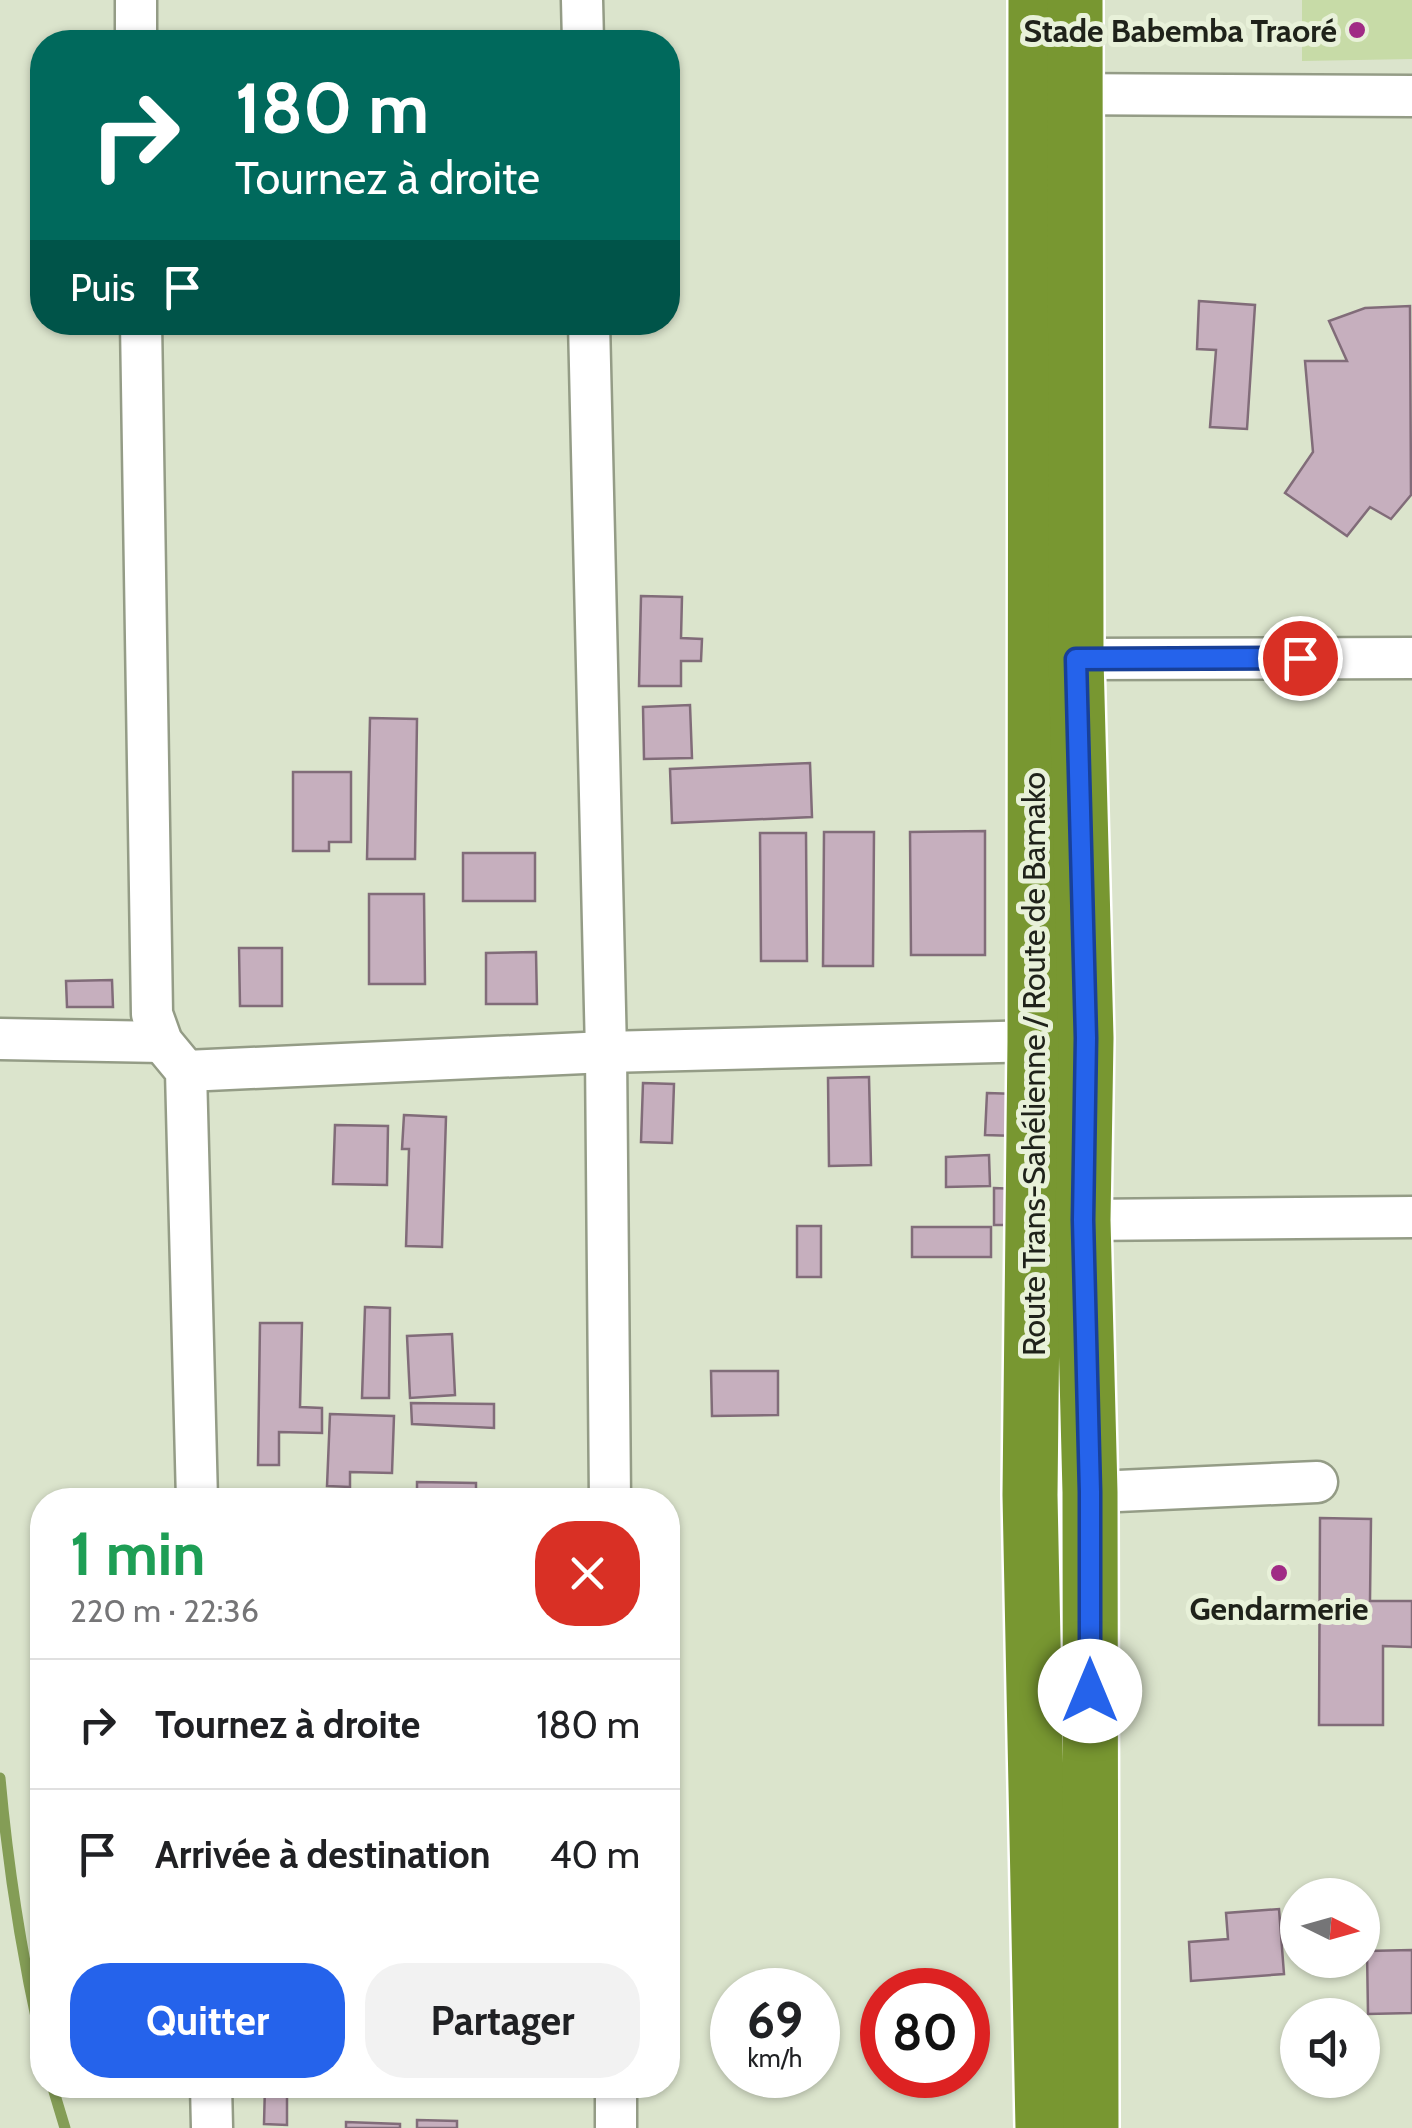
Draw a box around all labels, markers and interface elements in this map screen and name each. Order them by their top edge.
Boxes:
place label: Stade Babemba Traoré [1024,11,1337,50]
marker: Stade Babemba Traoré [1346,19,1368,41]
text: 180 m [235,65,429,151]
icon: right [70,70,200,200]
text: Tournez à droite [235,151,540,205]
icon: arrive [155,260,210,315]
text: Puis [70,264,135,311]
pin [1258,616,1343,701]
icon: arrive [1273,631,1328,686]
street label: Route Trans-Sahélienne / Route de Bamako [1014,772,1053,1356]
text: 1 min [70,1517,205,1590]
button: close [535,1521,640,1626]
marker: Gendarmerie [1268,1562,1290,1584]
place label: Gendarmerie [1189,1589,1369,1628]
text: 220 m · 22:36 [70,1591,259,1630]
position arrow [1038,1639,1142,1743]
icon: right [70,1697,125,1752]
text: Tournez à droite [155,1701,420,1748]
text: 180 m [536,1701,640,1748]
icon: arrive [70,1827,125,1882]
text: Arrivée à destination [155,1831,491,1878]
text: 40 m [550,1831,640,1878]
north arrow [1280,1878,1380,1978]
map controls [1280,1878,1380,2098]
button: Quitter [70,1963,345,2078]
button: Partager [365,1963,640,2078]
speed limit sign: 80 [860,1968,990,2098]
text: 69 [747,1990,803,2051]
button: sound [1280,1998,1380,2098]
text: km/h [748,2043,802,2073]

